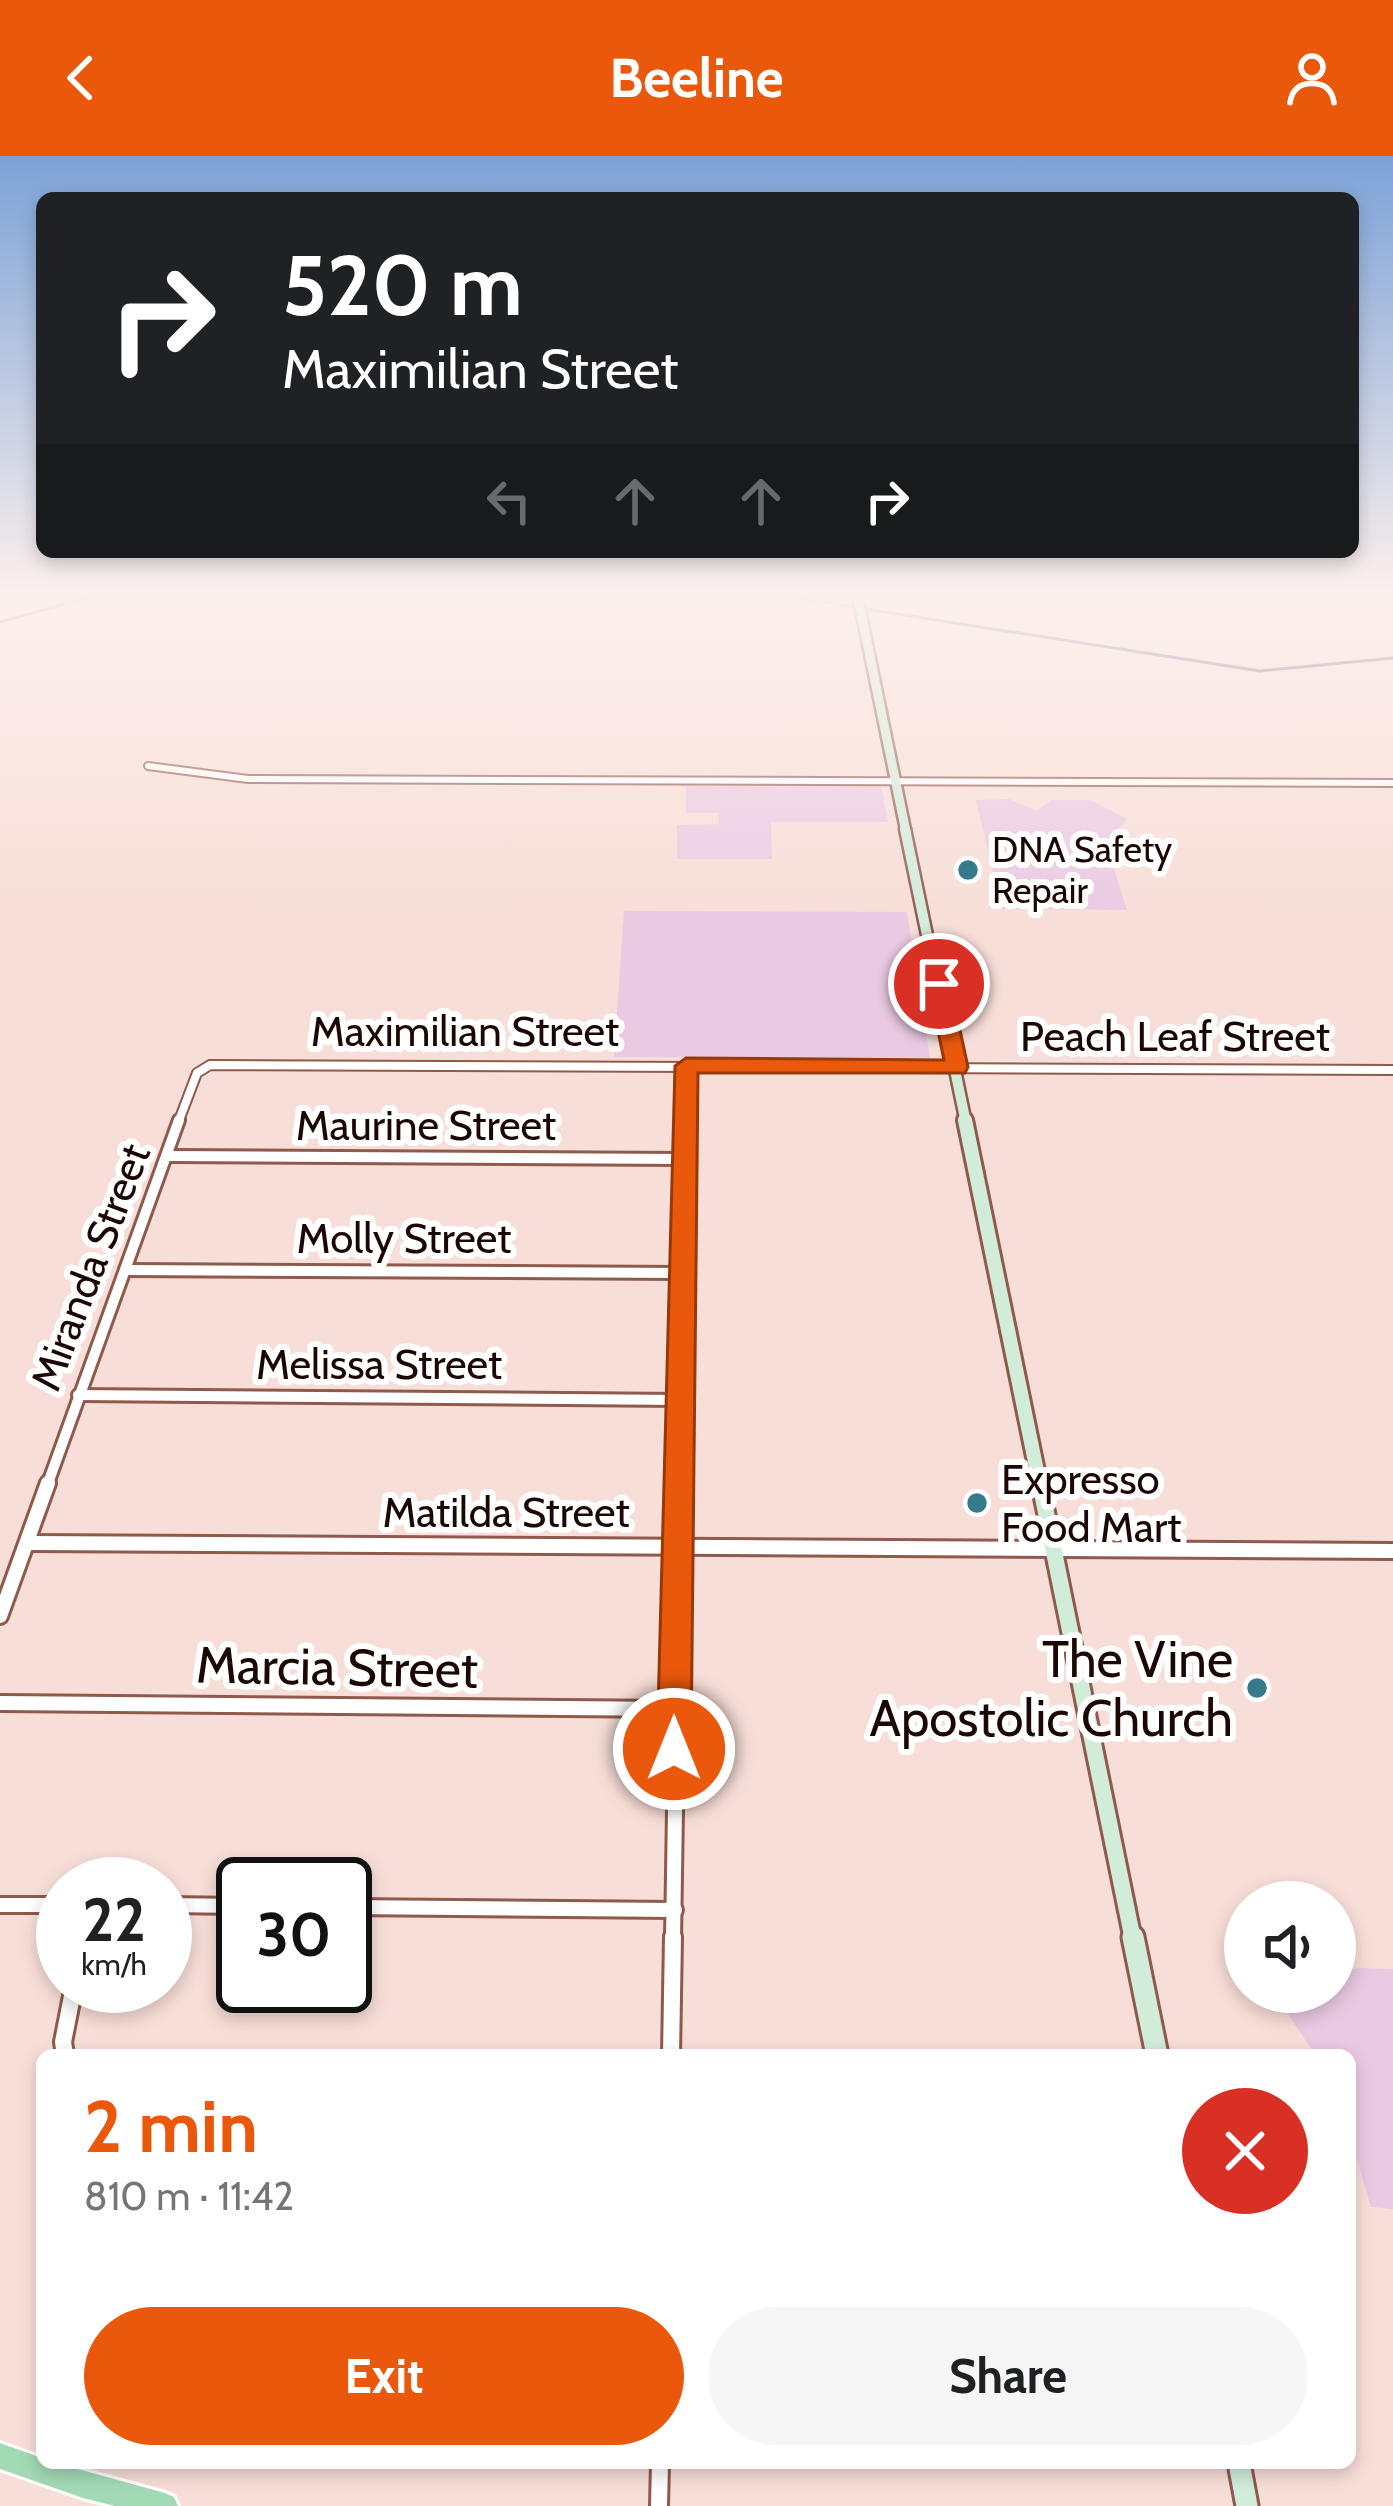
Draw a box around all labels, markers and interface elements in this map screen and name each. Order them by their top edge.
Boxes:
icon: back [48,45,114,111]
text: Beeline [609,45,784,111]
icon: person [1279,45,1345,111]
text: 520 m [282,234,523,336]
icon: right [84,240,240,396]
text: Maximilian Street [282,336,679,402]
icon: left [476,468,542,534]
icon: ahead [602,468,668,534]
icon: ahead [728,468,794,534]
icon: right [854,468,920,534]
place label: DNA Safety Repair [992,827,1172,912]
marker: DNA Safety Repair [955,857,981,883]
pin [888,933,990,1035]
icon: arrive [906,951,972,1017]
street label: Maximilian Street [311,1005,619,1057]
street label: Peach Leaf Street [1020,1010,1330,1062]
street label: Maurine Street [296,1099,556,1151]
street label: Miranda Street [19,1136,161,1398]
street label: Molly Street [297,1212,511,1264]
street label: Melissa Street [256,1338,502,1390]
place label: Expresso Food Mart [1001,1453,1182,1553]
street label: Matilda Street [382,1486,630,1538]
marker: Expresso Food Mart [964,1490,990,1516]
place label: The Vine Apostolic Church [869,1628,1233,1749]
street label: Marcia Street [195,1634,479,1700]
marker: The Vine Apostolic Church [1244,1675,1270,1701]
position arrow [611,1686,737,1812]
speed limit sign: 30 [216,1857,372,2013]
map controls [1224,1881,1356,2013]
button: sound [1224,1881,1356,2013]
text: 22 [82,1883,146,1956]
text: km/h [81,1946,147,1983]
text: 2 min [84,2083,258,2170]
button: close [1182,2088,1308,2214]
text: 810 m · 11:42 [84,2172,294,2220]
button: Exit [84,2307,684,2445]
button: Share [708,2307,1308,2445]

